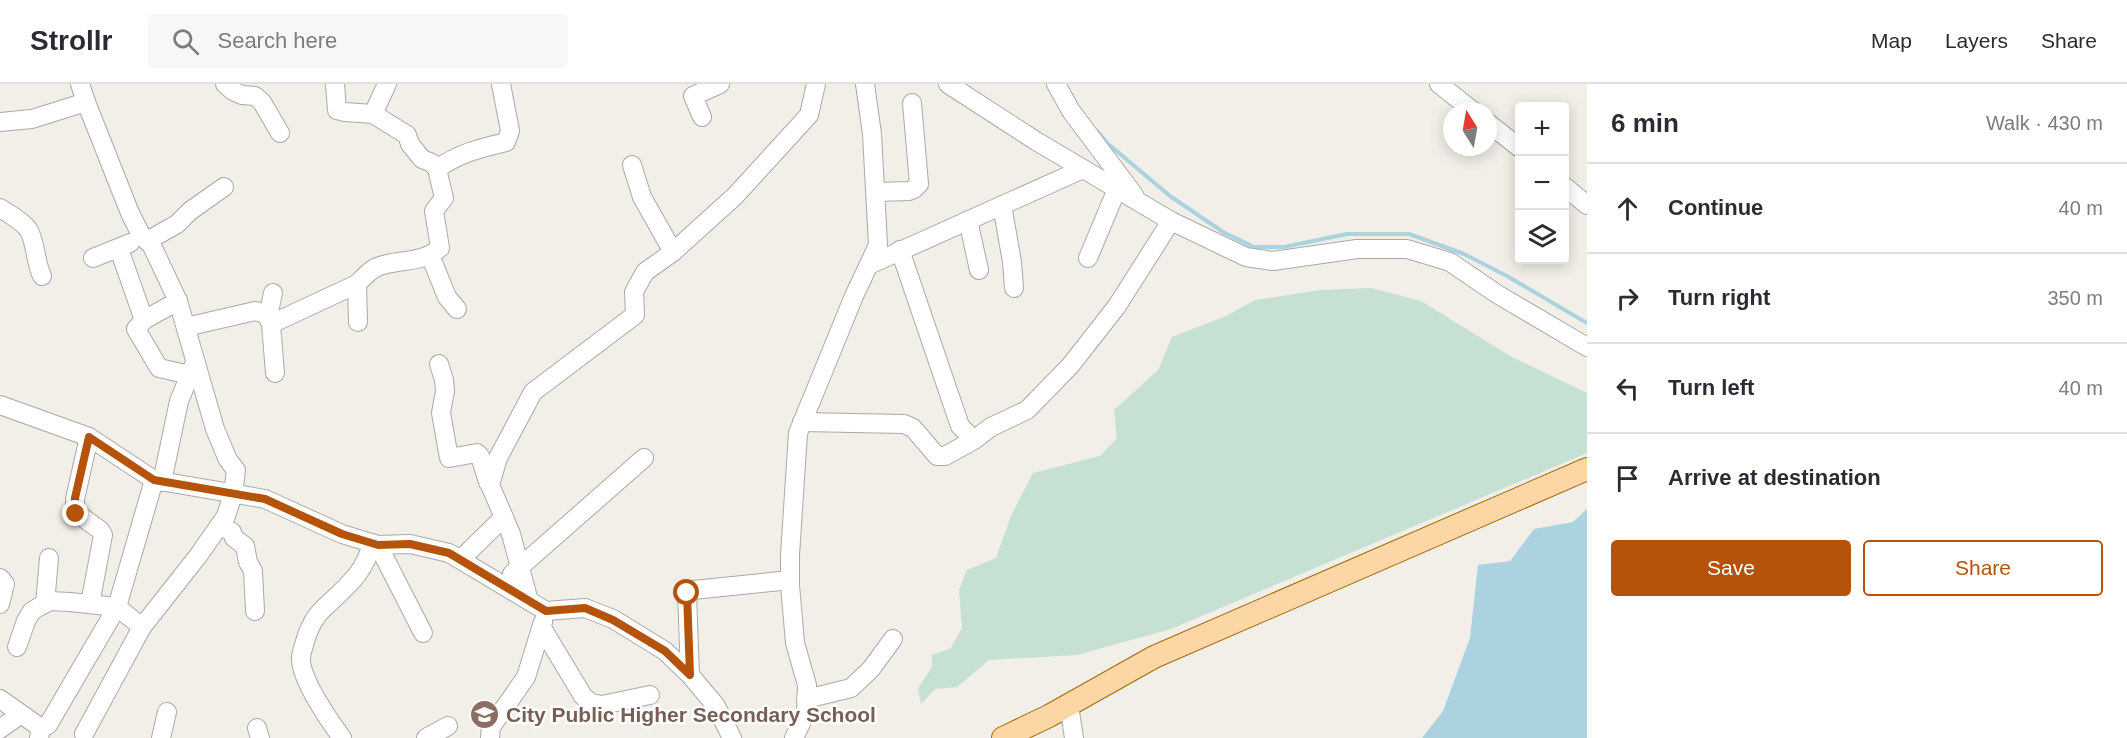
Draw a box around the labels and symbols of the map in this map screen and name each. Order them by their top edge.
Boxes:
north arrow [1443,102,1497,156]
route end [62,500,88,526]
route start [673,579,699,605]
school or university icon: City Public Higher Secondary School [469,699,501,731]
place label: City Public Higher Secondary School [506,703,876,726]

